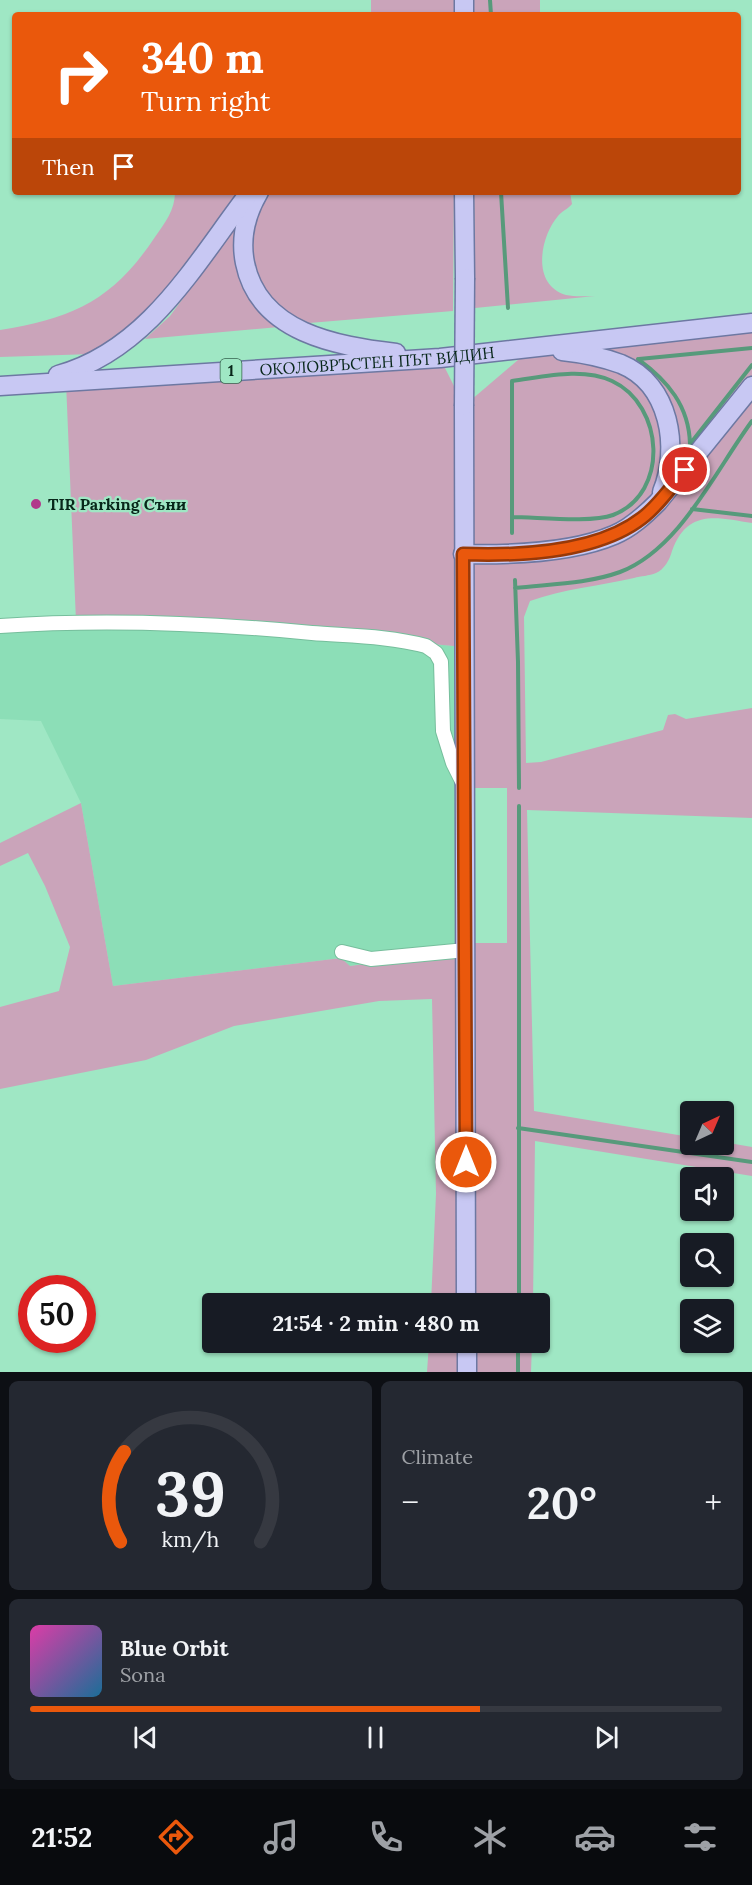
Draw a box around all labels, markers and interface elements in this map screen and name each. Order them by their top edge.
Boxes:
text: 340 m [141,31,264,85]
icon: right [42,36,120,114]
text: Turn right [141,84,270,118]
icon: arrive [107,150,140,183]
text: Then [42,153,95,181]
street label: ОКОЛОВРЪСТЕН ПЪТ ВИДИН [259,342,496,379]
road number: 1 [220,359,242,383]
pin [659,444,710,495]
icon: arrive [668,453,701,486]
place label: TIR Parking Съни [48,494,187,514]
marker: TIR Parking Съни [29,497,43,511]
north arrow [680,1101,734,1155]
map controls [680,1101,734,1353]
position arrow [434,1130,498,1194]
button: sound [680,1167,734,1221]
button: search [680,1233,734,1287]
speed limit sign: 50 [18,1275,96,1353]
button: layers [680,1299,734,1353]
text: 21:54 · 2 min · 480 m [272,1309,480,1337]
text: Climate [402,1444,473,1469]
text: 39 [155,1453,226,1533]
text: 20° [527,1474,597,1531]
text: − [402,1481,419,1523]
text: + [704,1481,722,1523]
text: km/h [161,1526,219,1554]
text: Blue Orbit [120,1634,228,1662]
text: Sona [120,1662,166,1687]
icon: previous [129,1721,162,1754]
icon: pause [359,1721,392,1754]
icon: next [590,1721,623,1754]
icon: directions [155,1816,197,1858]
icon: music [260,1816,302,1858]
icon: phone [365,1816,407,1858]
icon: climate [469,1816,511,1858]
icon: car [574,1816,616,1858]
icon: filters [679,1816,721,1858]
text: 21:52 [31,1820,92,1854]

